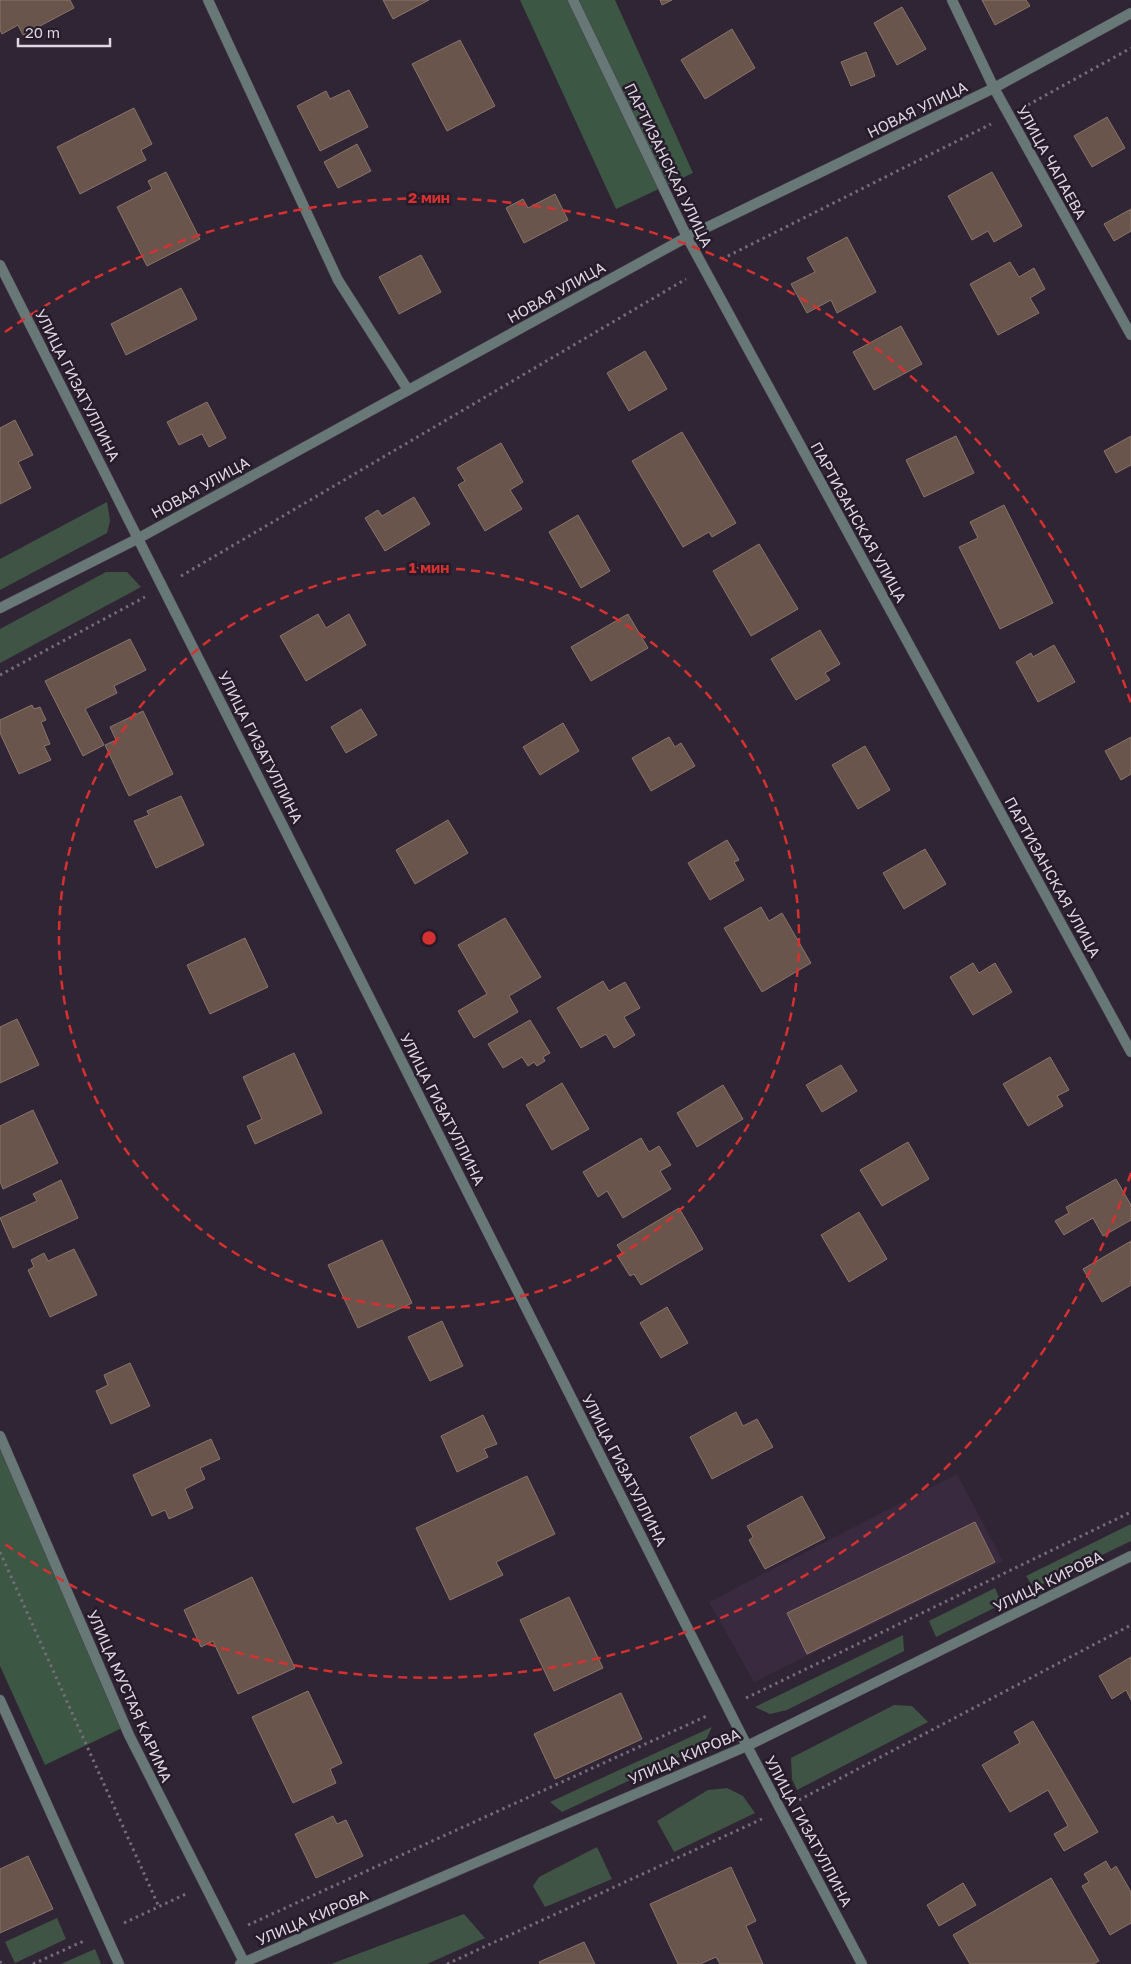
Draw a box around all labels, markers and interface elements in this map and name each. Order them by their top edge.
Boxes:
scale bar [18,15,110,47]
text: 20 m [25,23,60,41]
street label: НОВАЯ УЛИЦА [864,77,970,141]
street label: ПАРТИЗАНСКАЯ УЛИЦА [621,80,717,250]
street label: УЛИЦА ЧАПАЕВА [1013,102,1091,222]
text: 2 мин [408,188,450,206]
street label: НОВАЯ УЛИЦА [504,258,608,326]
street label: УЛИЦА ГИЗАТУЛЛИНА [32,306,124,464]
street label: ПАРТИЗАНСКАЯ УЛИЦА [807,439,911,605]
street label: НОВАЯ УЛИЦА [148,453,252,521]
text: 1 мин [409,558,449,576]
street label: УЛИЦА ГИЗАТУЛЛИНА [215,668,307,826]
street label: ПАРТИЗАНСКАЯ УЛИЦА [1001,794,1105,960]
centre of rings [420,929,438,947]
street label: УЛИЦА ГИЗАТУЛЛИНА [397,1030,489,1188]
street label: УЛИЦА ГИЗАТУЛЛИНА [579,1391,671,1549]
street label: УЛИЦА КИРОВА [990,1547,1106,1615]
street label: УЛИЦА МУСТАЯ КАРИМА [84,1607,176,1785]
street label: УЛИЦА КИРОВА [625,1724,743,1788]
street label: УЛИЦА ГИЗАТУЛЛИНА [762,1753,856,1909]
street label: УЛИЦА КИРОВА [253,1885,371,1949]

